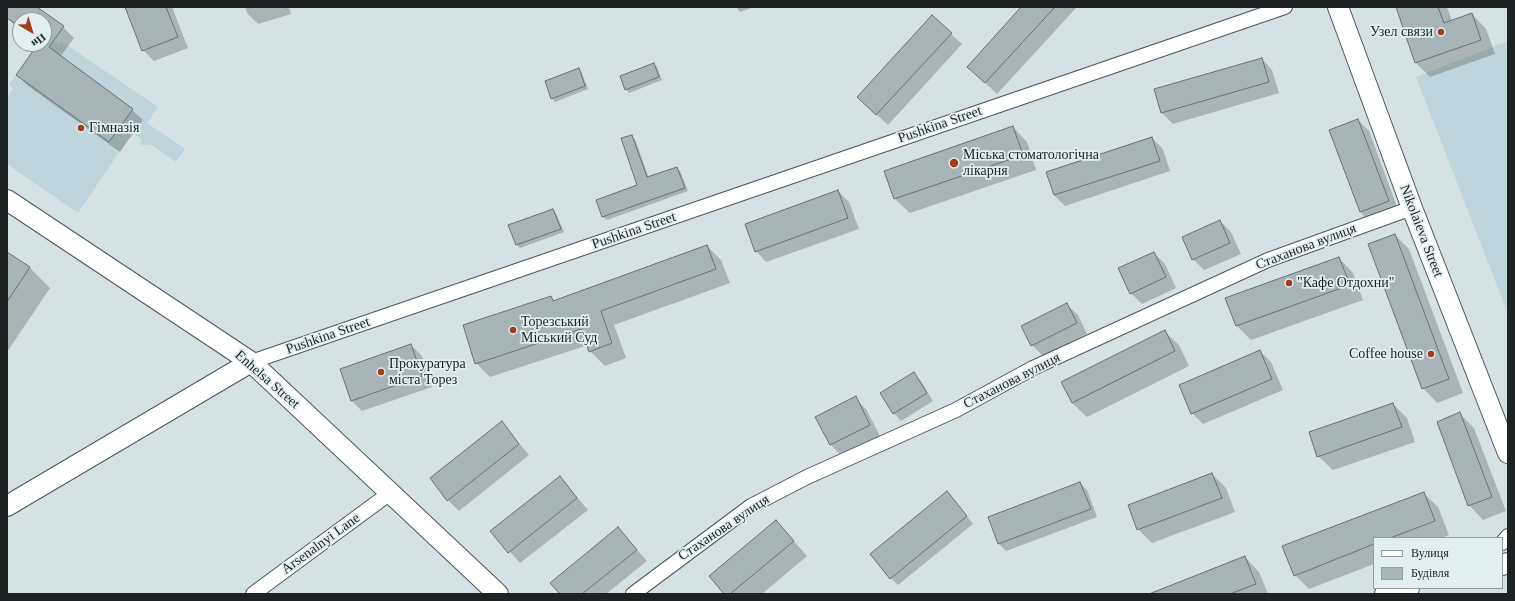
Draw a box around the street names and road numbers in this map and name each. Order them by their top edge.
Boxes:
street label: Pushkina Street [896,103,984,147]
street label: Nikolaieva Street [1396,182,1446,280]
street label: Pushkina Street [590,209,678,253]
street label: Стаханова вулиця [1253,220,1359,274]
street label: Pushkina Street [284,314,372,358]
street label: Enhelsa Street [231,347,303,413]
street label: Стаханова вулиця [961,349,1063,413]
street label: Стаханова вулиця [675,491,773,565]
street label: Arsenalnyi Lane [278,510,364,578]

